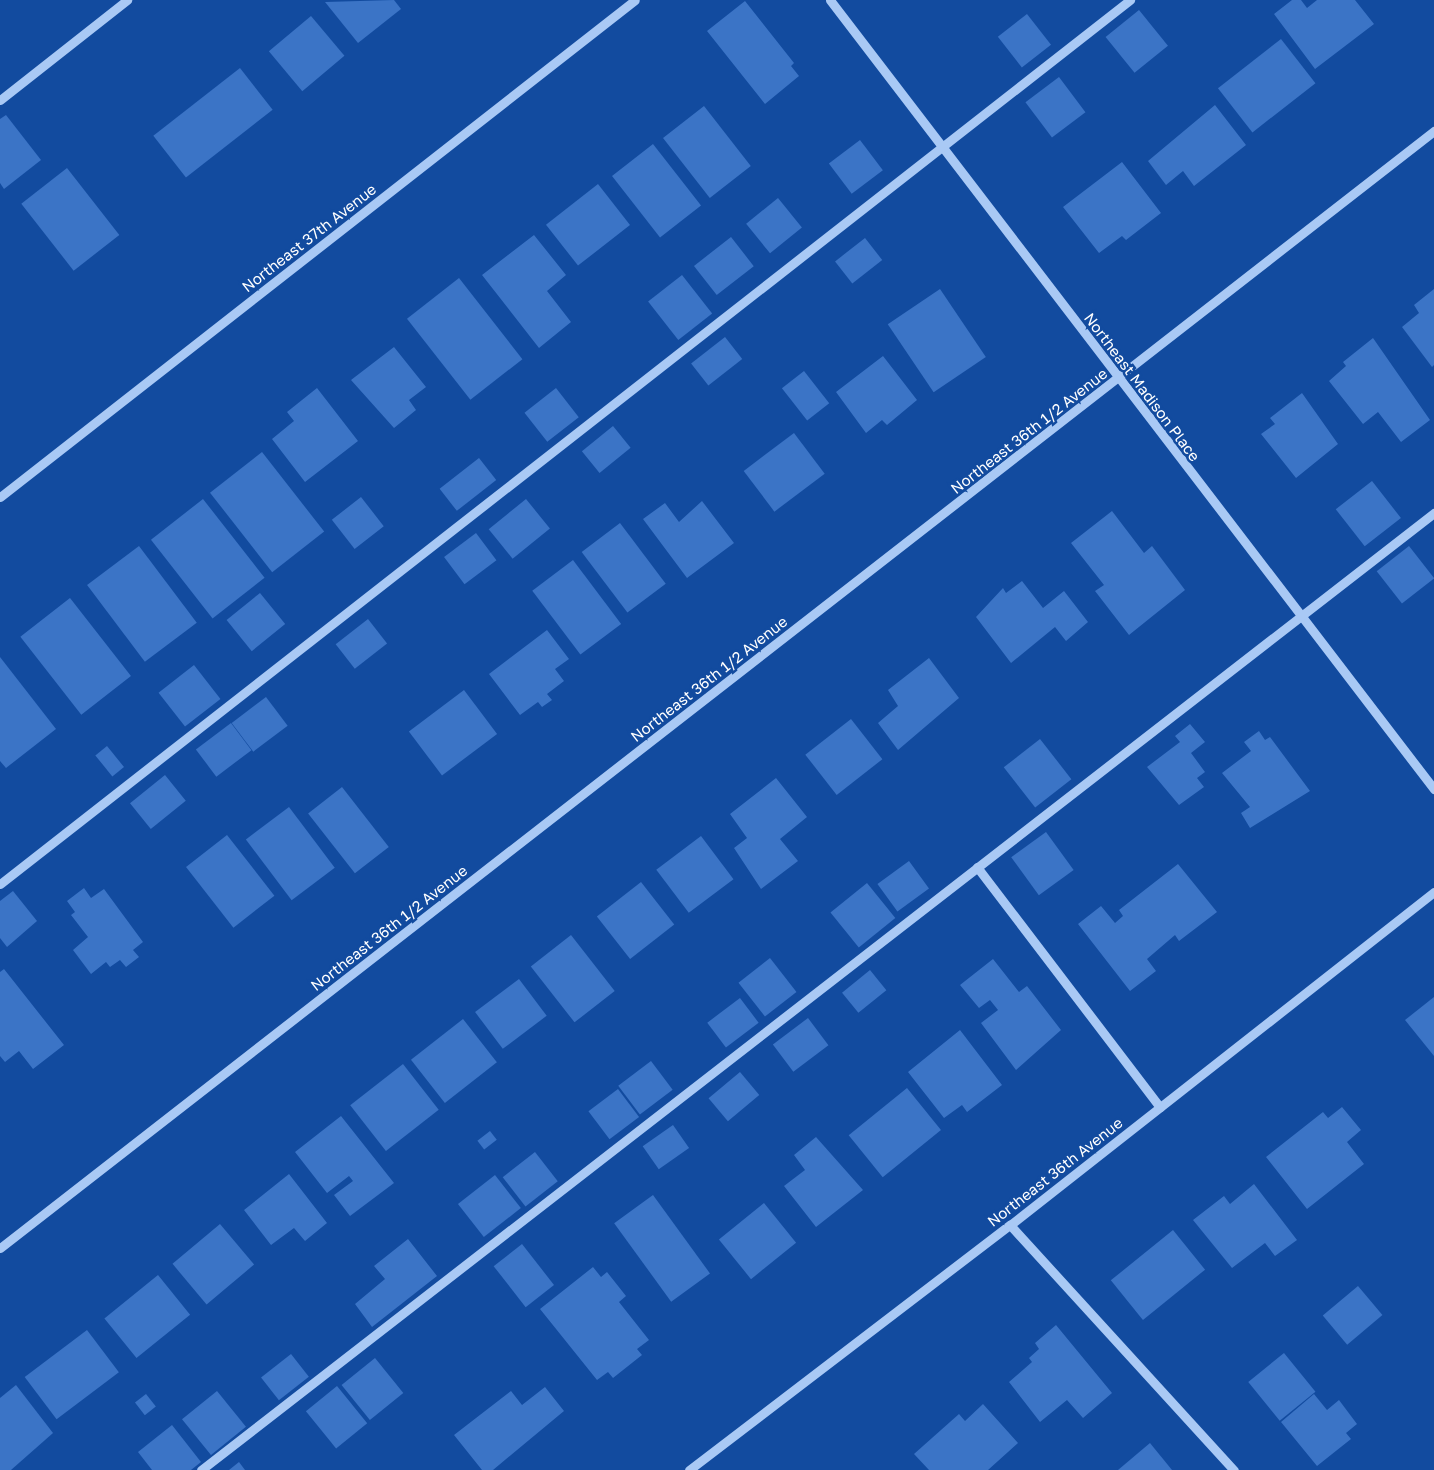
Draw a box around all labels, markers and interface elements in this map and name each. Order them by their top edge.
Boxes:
street label: Northeast 37th Avenue [238,180,380,296]
street label: Northeast Madison Place [1080,309,1204,465]
street label: Northeast 36th 1/2 Avenue [947,364,1111,498]
street label: Northeast 36th 1/2 Avenue [627,612,791,746]
street label: Northeast 36th 1/2 Avenue [307,861,471,995]
street label: Northeast 36th Avenue [984,1114,1126,1230]

